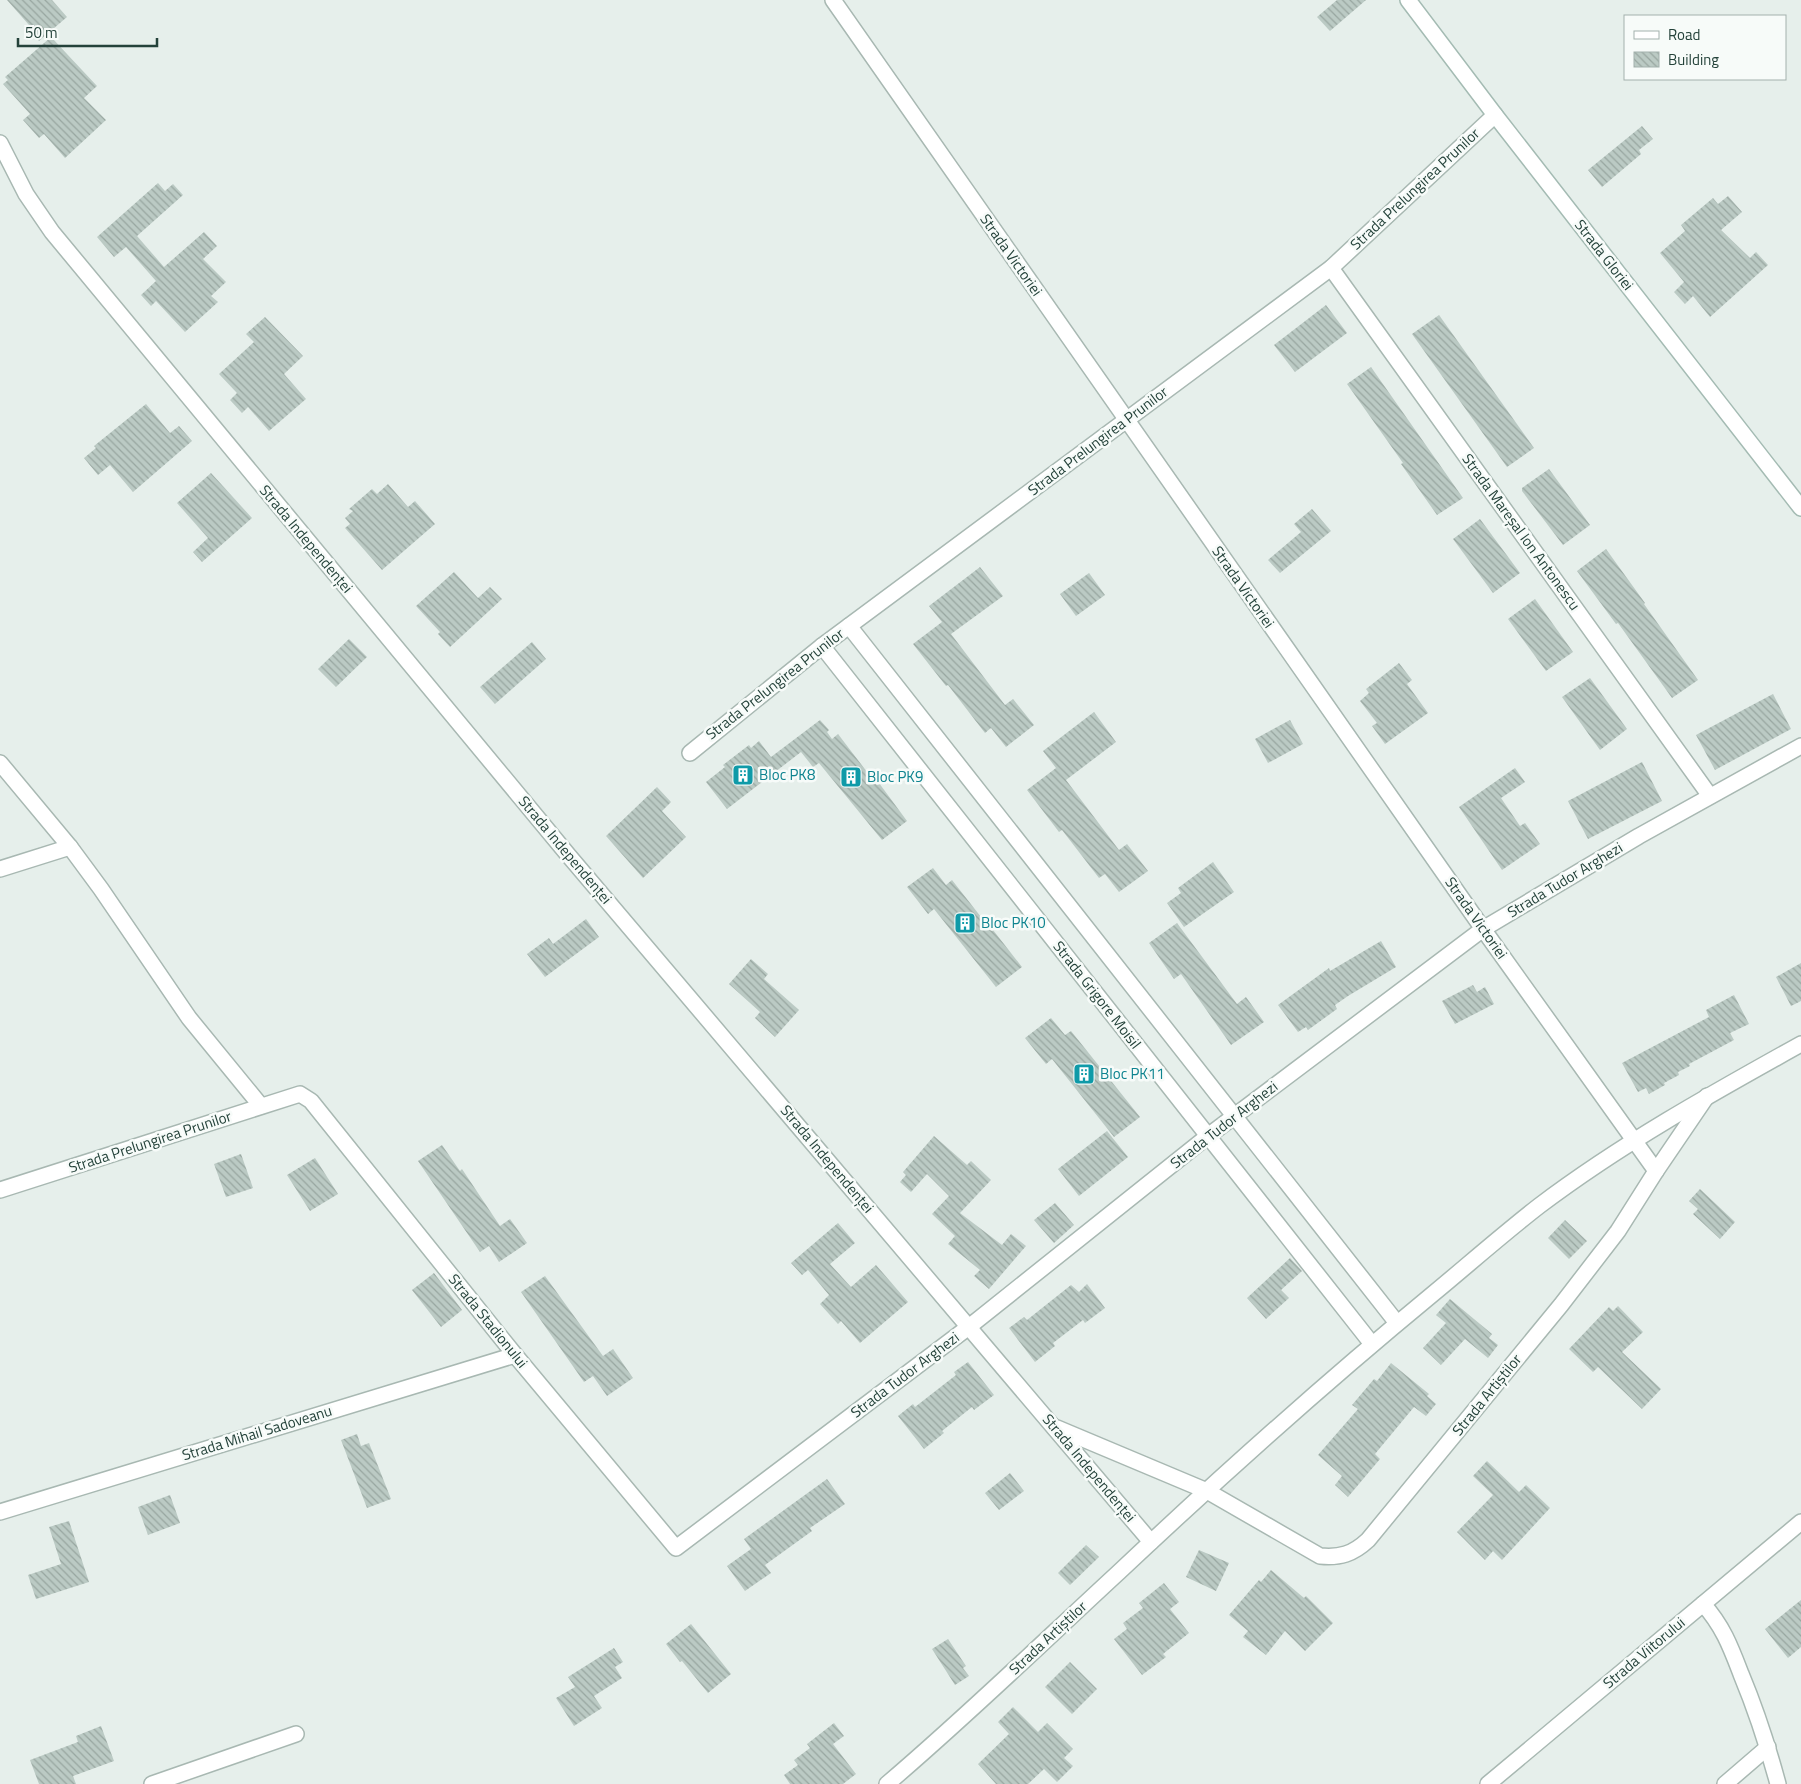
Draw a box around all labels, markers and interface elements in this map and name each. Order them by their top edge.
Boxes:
scale bar [18,15,156,47]
legend [1624,15,1786,80]
text: 50 m [25,21,58,44]
text: Road [1668,23,1700,46]
text: Building [1668,48,1719,71]
street label: Strada Prelungirea Prunilor [1345,122,1485,255]
street label: Strada Victoriei [975,209,1048,301]
street label: Strada Gloriei [1569,214,1640,295]
street label: Strada Prelungirea Prunilor [1023,380,1173,501]
street label: Strada Mareșal Ion Antonescu [1457,449,1586,615]
street label: Strada Independenței [254,480,359,598]
street label: Strada Victoriei [1207,541,1280,633]
street label: Strada Prelungirea Prunilor [701,622,849,745]
building icon: Bloc PK8 [731,763,755,787]
place label: Bloc PK8 [759,763,815,786]
building icon: Bloc PK9 [839,765,863,789]
place label: Bloc PK9 [867,765,923,788]
street label: Strada Independenței [513,791,618,909]
street label: Strada Tudor Arghezi [1503,836,1627,923]
street label: Strada Victoriei [1440,872,1513,964]
building icon: Bloc PK10 [953,911,977,935]
place label: Bloc PK10 [981,911,1046,934]
street label: Strada Grigore Moisil [1048,936,1147,1054]
building icon: Bloc PK11 [1072,1062,1096,1086]
place label: Bloc PK11 [1100,1062,1165,1085]
street label: Strada Tudor Arghezi [1165,1075,1282,1174]
street label: Strada Independenței [775,1100,880,1218]
street label: Strada Prelungirea Prunilor [65,1104,234,1179]
street label: Strada Stadionului [443,1269,534,1373]
street label: Strada Tudor Arghezi [845,1326,964,1423]
street label: Strada Artiștilor [1446,1349,1527,1441]
street label: Strada Mihail Sadoveanu [179,1399,335,1466]
street label: Strada Independenței [1037,1409,1142,1527]
street label: Strada Artiștilor [1003,1595,1092,1680]
street label: Strada Viitorului [1598,1611,1690,1694]

